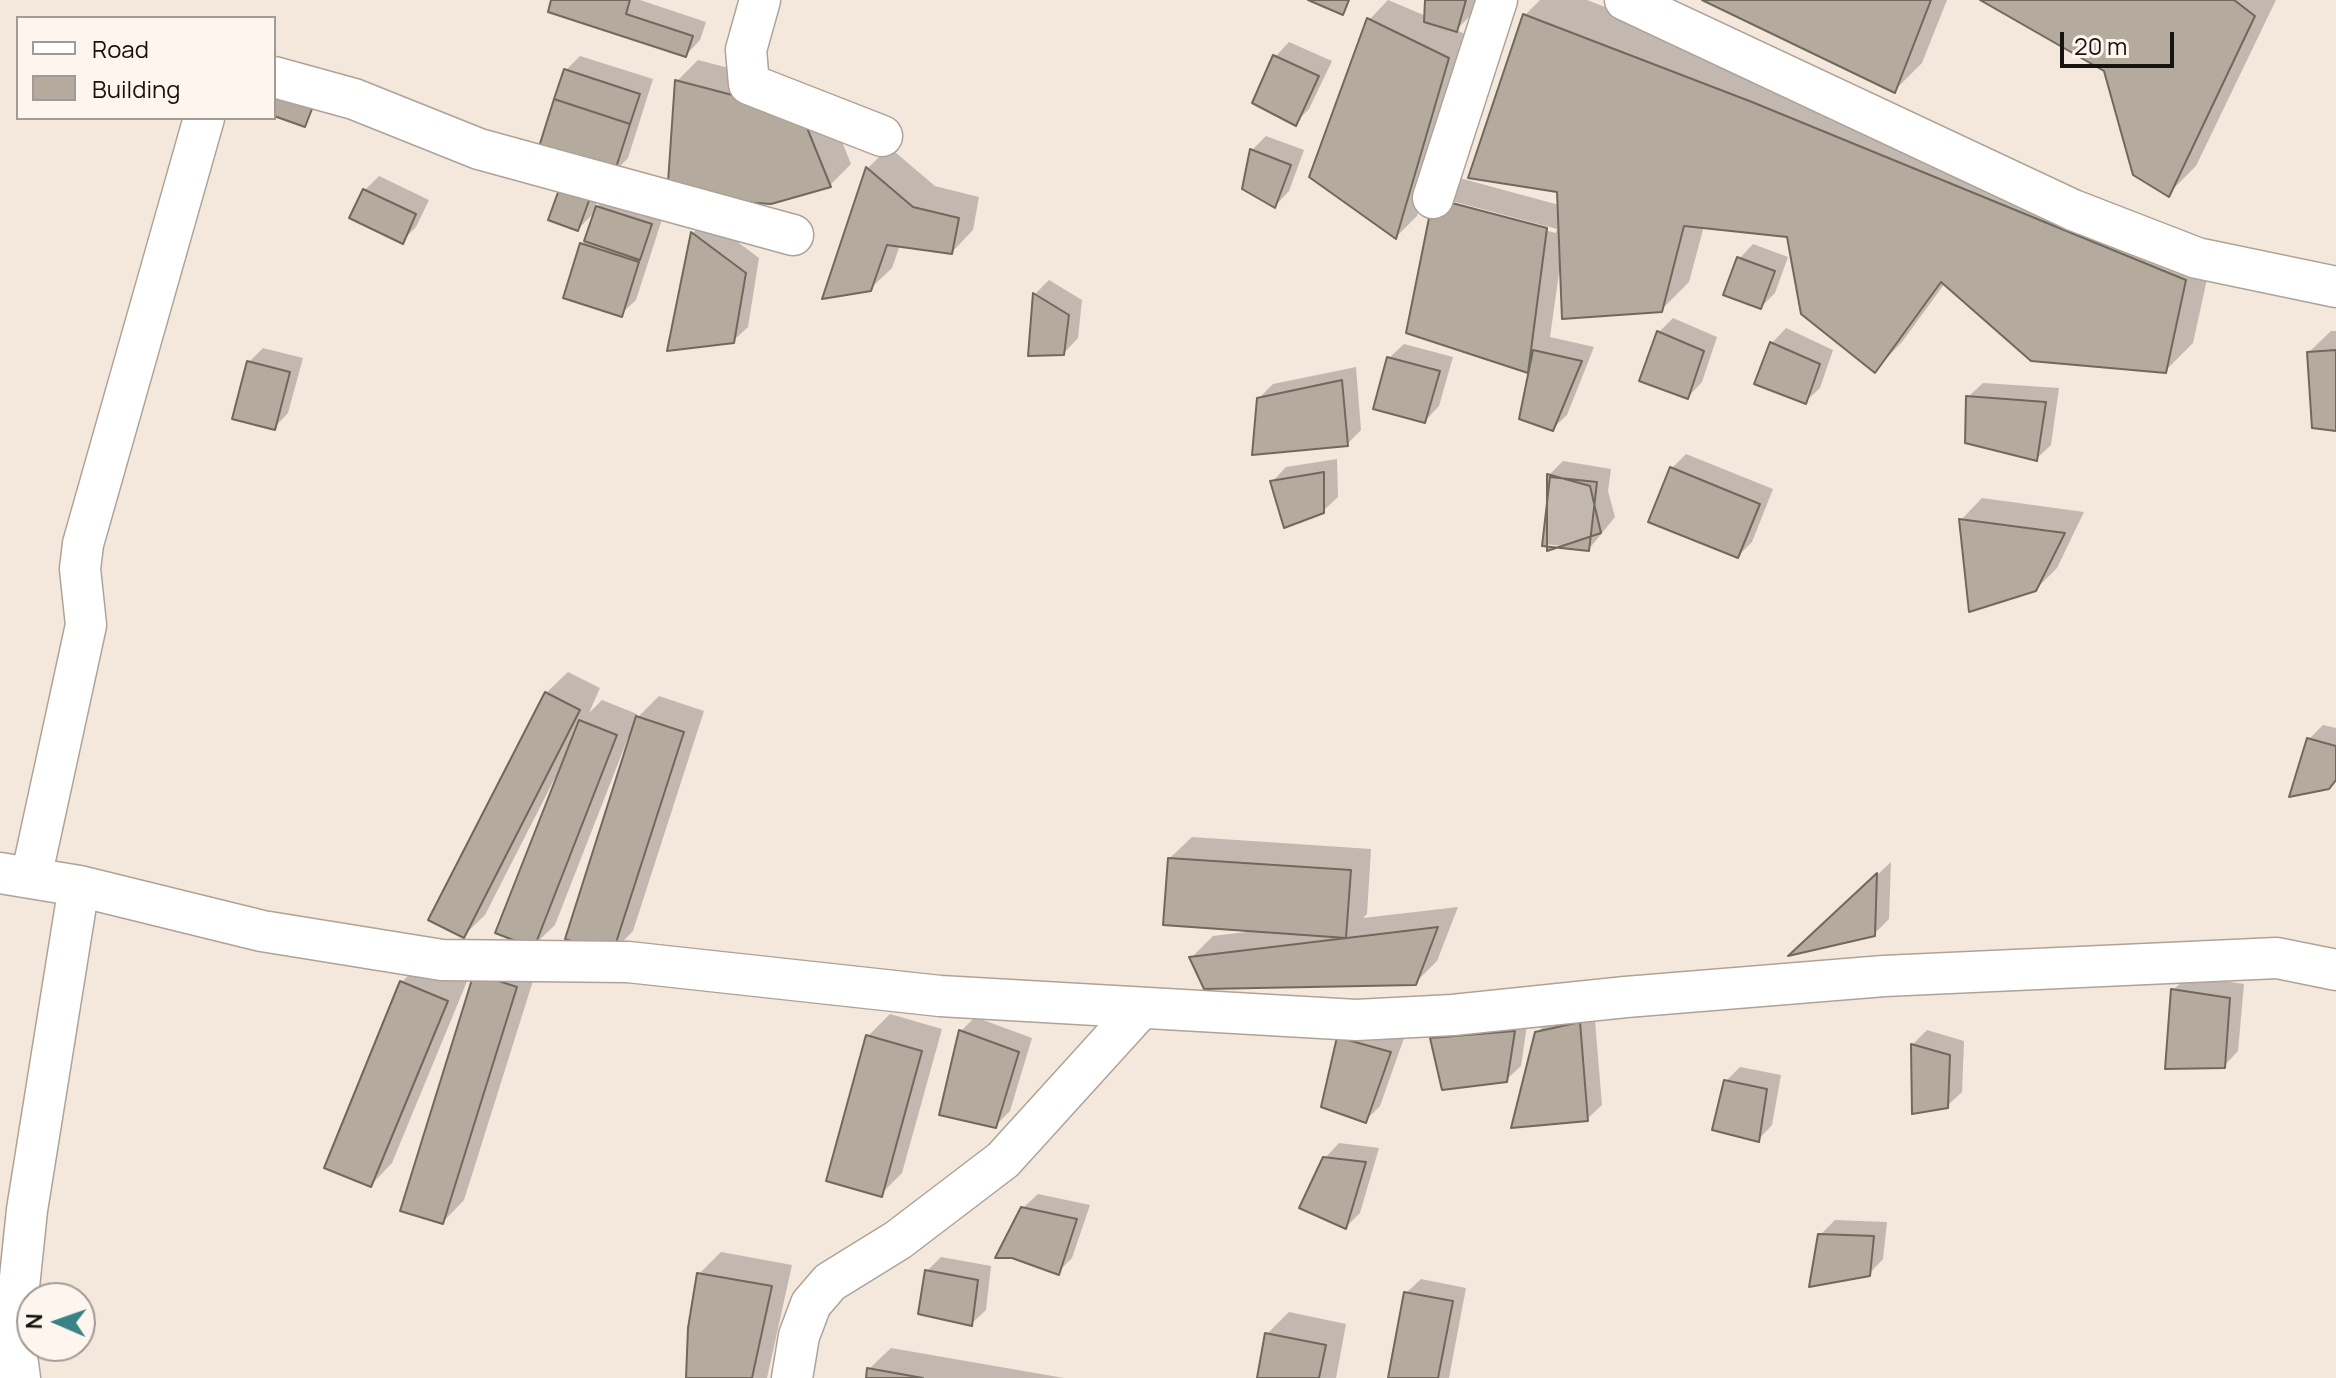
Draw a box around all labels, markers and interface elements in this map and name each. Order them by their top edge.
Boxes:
legend [16,16,276,120]
scale bar [2064,16,2178,66]
text: 20 m [2074,29,2127,62]
text: Road [92,32,149,65]
text: Building [92,72,180,105]
north arrow [16,1282,96,1362]
text: N [19,1313,49,1330]

